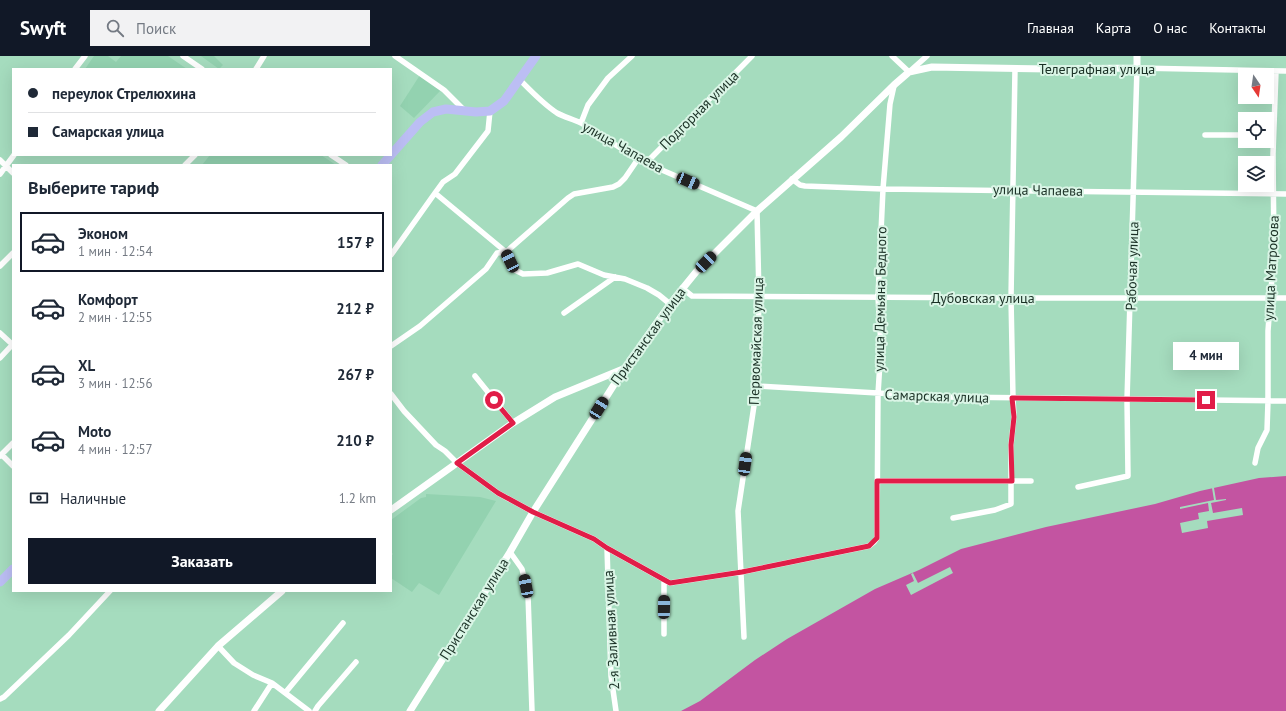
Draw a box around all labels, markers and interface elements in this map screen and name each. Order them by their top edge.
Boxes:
search box [90,10,370,46]
text: Swyft [20,16,66,40]
icon: search [104,17,126,39]
text: Поиск [136,19,176,38]
text: Главная [1027,19,1074,37]
text: Карта [1096,19,1131,37]
text: О нас [1153,19,1187,37]
text: Контакты [1209,19,1266,37]
street label: Телеграфная улица [1039,60,1155,78]
street label: Подгорная улица [656,67,742,153]
north arrow [1238,68,1274,104]
map controls [1238,68,1274,192]
text: переулок Стрелюхина [52,84,196,103]
button: locate [1238,112,1274,148]
street label: улица Чапаева [579,117,667,177]
text: Самарская улица [52,122,164,141]
button: layers [1238,156,1274,192]
car [675,171,701,191]
text: Выберите тариф [28,176,159,199]
street label: улица Чапаева [993,180,1083,200]
street label: улица Матросова [1259,215,1283,321]
street label: Рабочая улица [1121,221,1143,311]
icon: car [30,224,66,260]
text: Эконом [78,224,128,243]
street label: улица Демьяна Бедного [870,226,890,372]
text: 157 ₽ [337,233,374,252]
text: 1 мин · 12:54 [78,243,153,260]
car [499,248,521,274]
car [693,249,719,275]
street label: Первомайская улица [745,277,767,405]
street label: Пристанская улица [606,284,690,388]
street label: Дубовская улица [931,289,1035,307]
icon: car [30,290,66,326]
text: Комфорт [78,290,138,309]
text: 212 ₽ [336,299,374,318]
text: 2 мин · 12:55 [78,309,153,326]
callout: 4 мин [1173,342,1239,370]
text: 4 мин [1189,347,1223,364]
icon: car [30,356,66,392]
text: XL [78,356,95,375]
text: 267 ₽ [337,365,374,384]
text: 3 мин · 12:56 [78,375,153,392]
street label: Самарская улица [884,385,990,407]
route start [485,391,503,409]
route end [1197,391,1215,409]
car [588,395,610,421]
icon: car [30,422,66,458]
text: Moto [78,422,111,441]
text: 210 ₽ [336,431,374,450]
text: 4 мин · 12:57 [78,441,153,458]
car [737,451,753,477]
icon: cash [28,487,50,509]
text: Наличные [60,489,126,508]
text: 1.2 km [339,490,376,507]
button: Заказать [28,538,376,584]
street label: Пристанская улица [435,555,513,663]
street label: 2-я Заливная улица [599,570,623,690]
car [518,573,534,599]
car [658,595,670,619]

